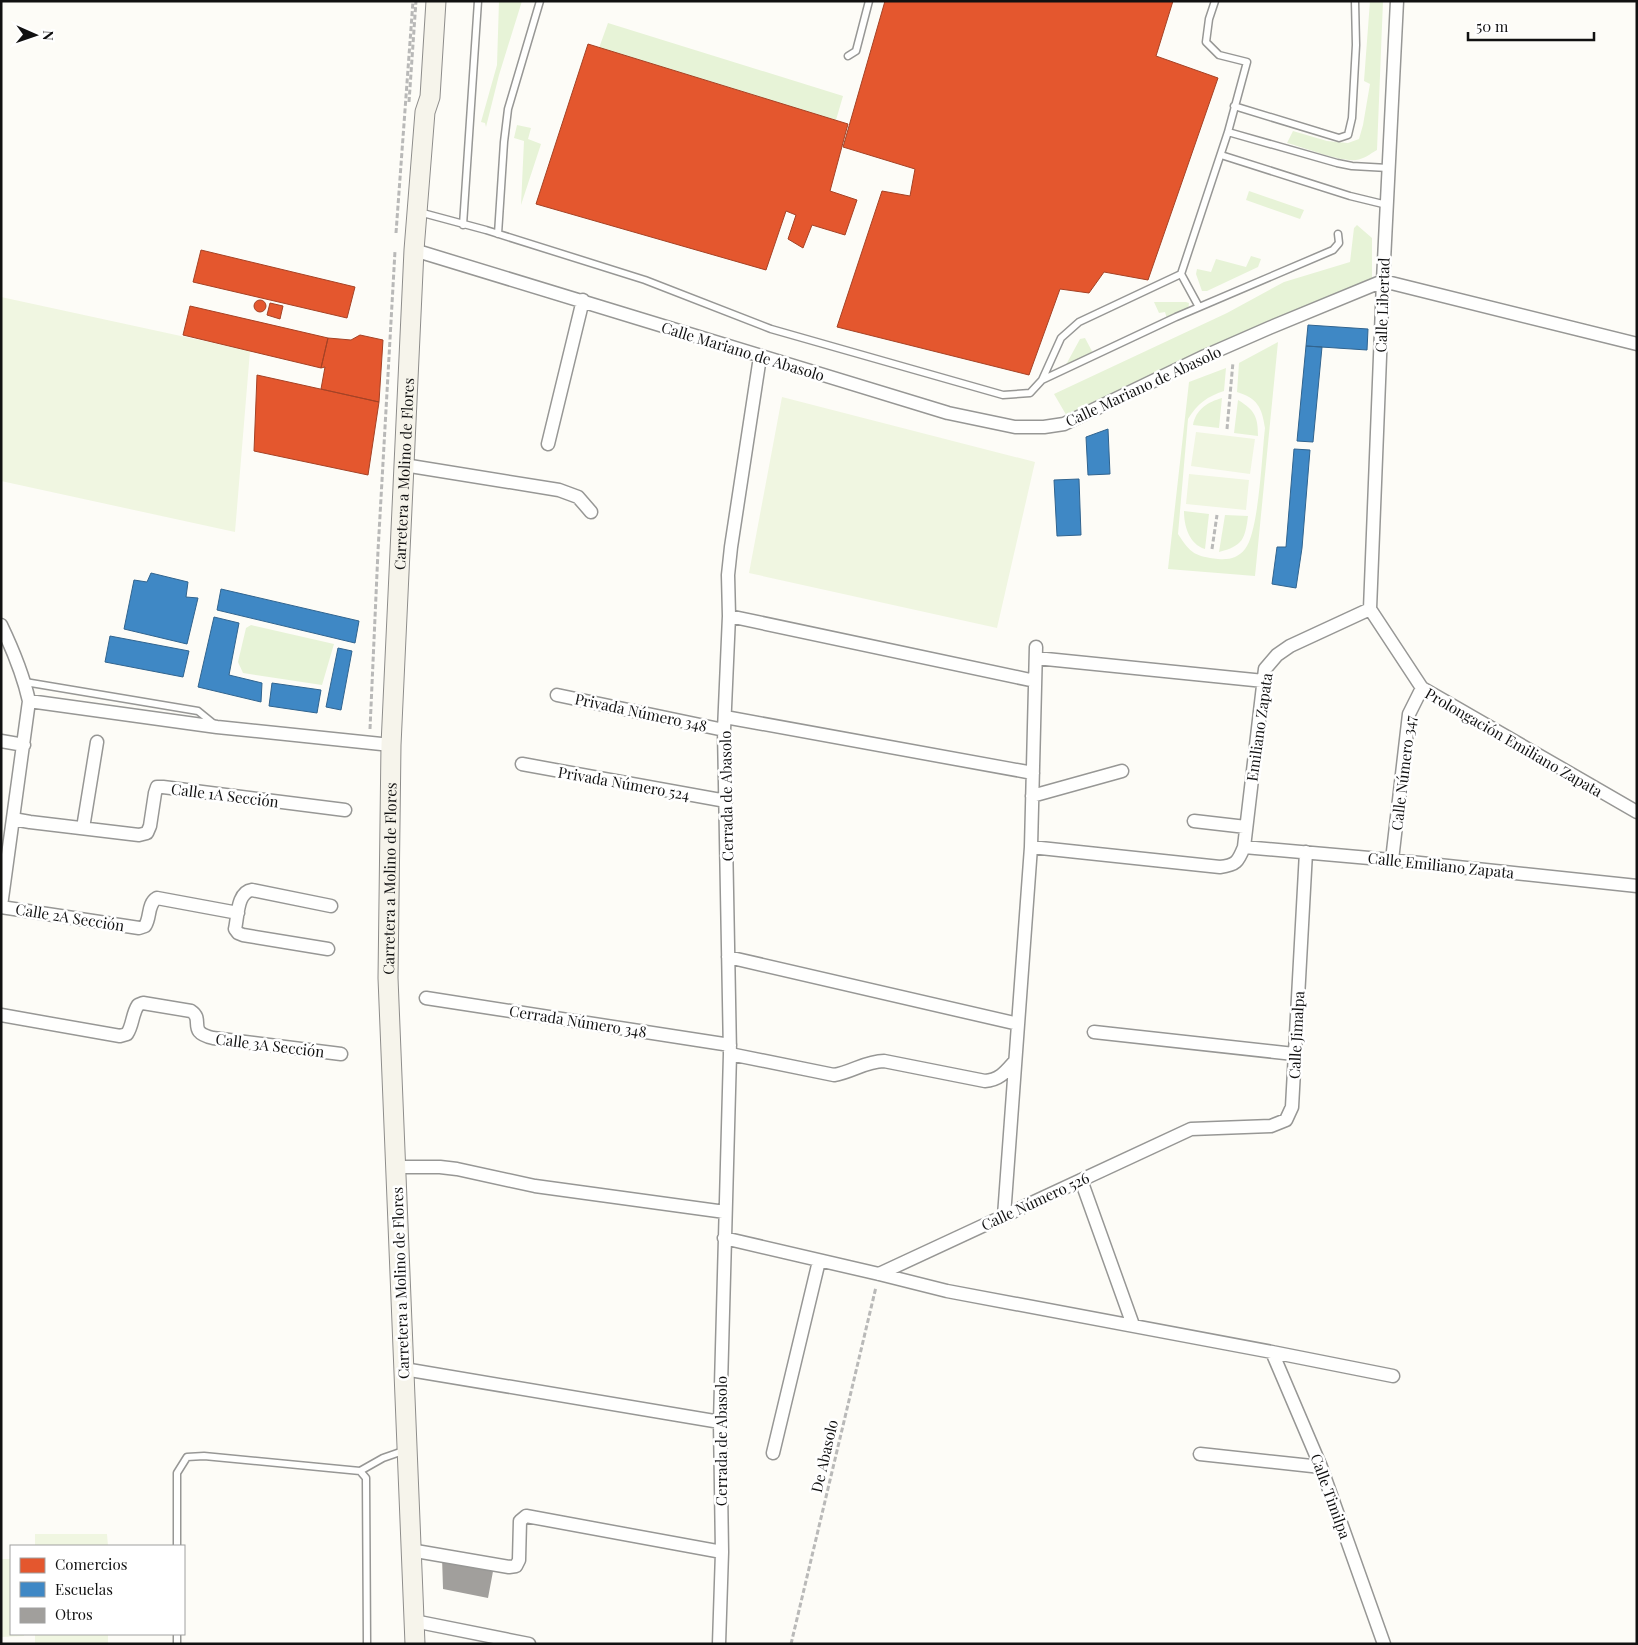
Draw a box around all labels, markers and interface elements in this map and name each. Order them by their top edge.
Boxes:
north arrow [10,10,60,60]
scale bar [1468,10,1594,42]
text: 50 m [1476,16,1509,36]
text: N [39,30,58,41]
street label: Calle Libertad [1370,257,1394,353]
street label: Calle Mariano de Abasolo [659,317,827,385]
street label: Calle Mariano de Abasolo [1062,341,1224,431]
street label: Carretera a Molino de Flores [389,377,418,570]
street label: Emiliano Zapata [1241,671,1277,782]
street label: Prolongación Emiliano Zapata [1422,683,1607,801]
street label: Privada Número 348 [573,688,709,736]
street label: Calle Número 347 [1386,714,1420,832]
street label: Cerrada de Abasolo [715,731,737,861]
street label: Privada Número 524 [557,762,691,804]
street label: Calle 1A Sección [170,778,280,812]
street label: Carretera a Molino de Flores [378,782,401,975]
street label: Calle Emiliano Zapata [1367,847,1516,883]
street label: Calle 2A Sección [14,899,126,935]
street label: Calle Jimalpa [1284,990,1308,1079]
street label: Cerrada Número 348 [508,1000,648,1042]
street label: Calle 3A Sección [215,1028,326,1062]
street label: Calle Número 526 [978,1167,1092,1235]
street label: Carretera a Molino de Flores [387,1187,413,1379]
street label: Cerrada de Abasolo [711,1376,731,1506]
street label: De Abasolo [806,1418,842,1494]
street label: Calle Timilpa [1306,1451,1356,1542]
legend [10,1545,185,1635]
text: Comercios [55,1554,127,1574]
text: Escuelas [55,1579,113,1599]
text: Otros [55,1604,93,1624]

